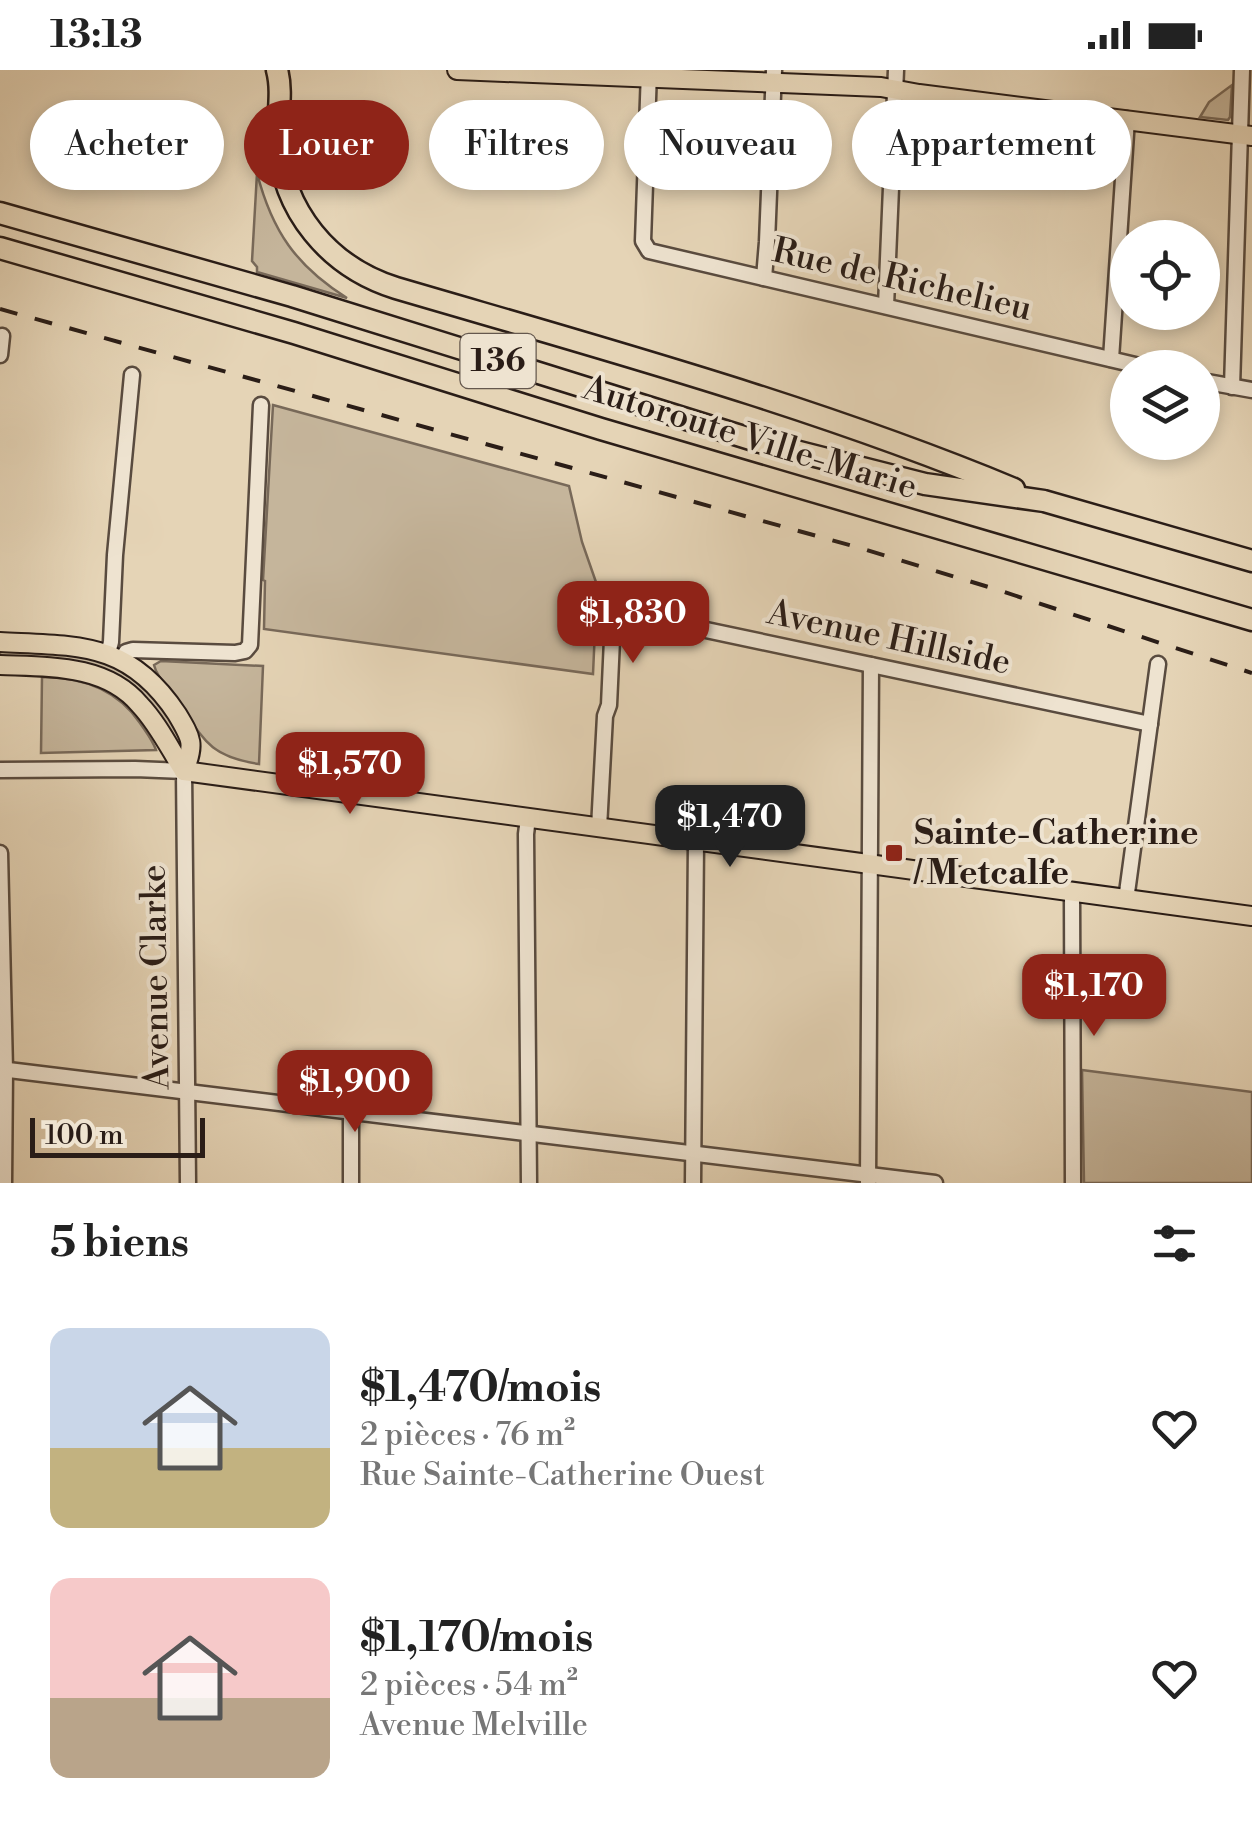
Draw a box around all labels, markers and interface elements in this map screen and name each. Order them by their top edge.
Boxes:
text: 13:13 [50,12,143,59]
chip: Acheter [30,100,224,190]
chip: Louer [244,100,409,190]
chip: Filtres [429,100,604,190]
chip: Nouveau [624,100,832,190]
chip: Appartement [852,100,1131,190]
map controls [1110,220,1220,460]
button: locate [1110,220,1220,330]
street label: Rue de Richelieu [768,229,1036,331]
road number: 136 [460,334,536,388]
button: layers [1110,350,1220,460]
street label: Autoroute Ville-Marie [577,366,922,509]
pin: $1,830 [552,581,714,666]
street label: Avenue Hillside [763,591,1014,685]
text: $1,830 [579,593,687,633]
pin: $1,570 [269,732,431,817]
text: $1,570 [298,744,402,784]
pin: $1,470 [649,785,811,870]
text: $1,470 [677,797,783,837]
place label: Sainte-Catherine / Metcalfe [913,812,1199,895]
marker: Sainte-Catherine / Metcalfe [883,842,905,864]
street label: Avenue Clarke [133,864,179,1091]
pin: $1,170 [1013,954,1175,1039]
text: $1,170 [1044,966,1144,1006]
pin: $1,900 [274,1050,436,1135]
text: $1,900 [299,1062,411,1102]
scale bar [30,1113,205,1158]
text: 100 m [45,1118,124,1153]
icon: filters [1147,1216,1202,1271]
text: 5 biens [50,1217,189,1270]
text: $1,470/mois [360,1362,601,1415]
icon: home [130,1368,250,1488]
icon: heart [1147,1401,1202,1456]
text: 2 pièces · 76 m² [360,1415,575,1455]
text: Rue Sainte-Catherine Ouest [360,1455,765,1495]
text: $1,170/mois [360,1612,593,1665]
icon: home [130,1618,250,1738]
icon: heart [1147,1651,1202,1706]
text: 2 pièces · 54 m² [360,1665,578,1705]
text: Avenue Melville [360,1705,588,1745]

